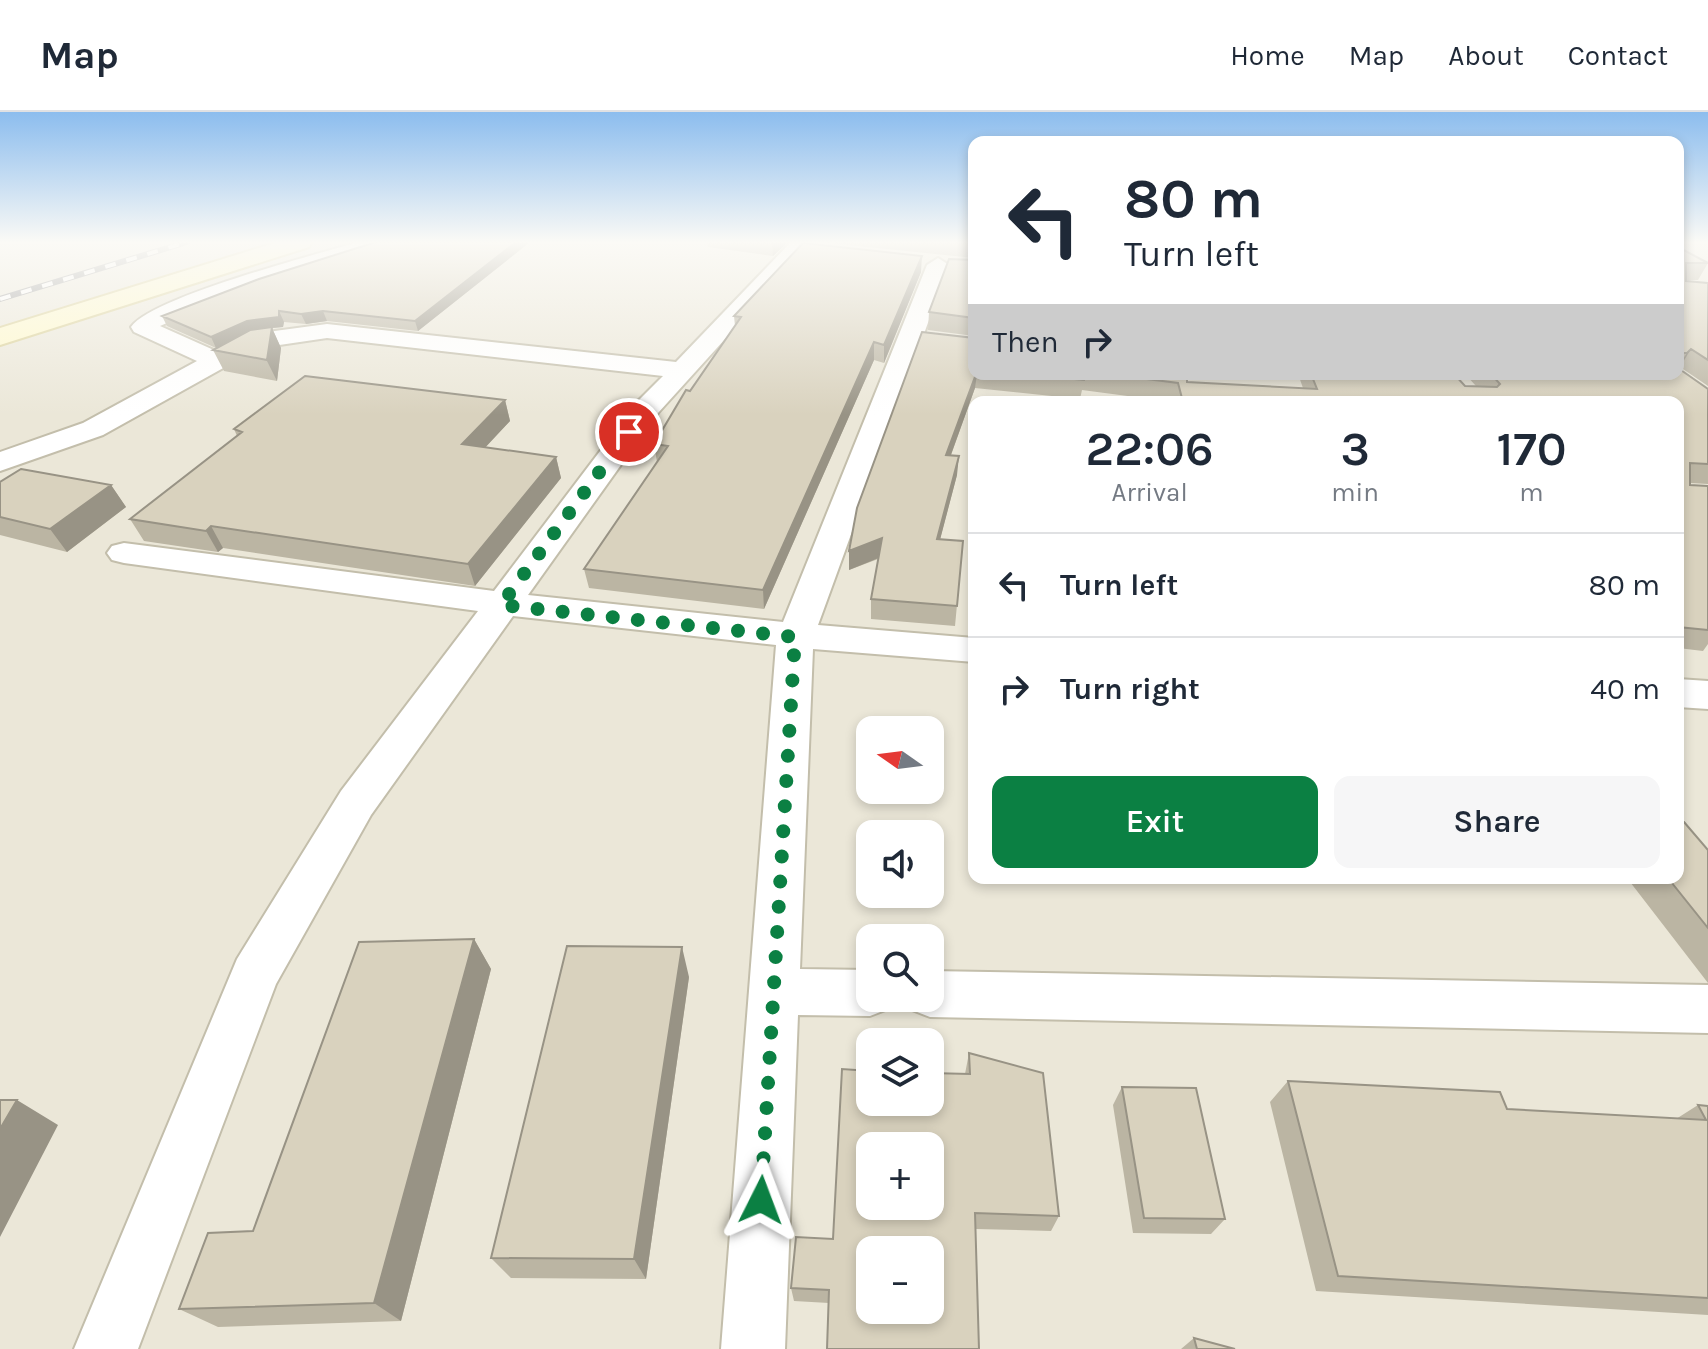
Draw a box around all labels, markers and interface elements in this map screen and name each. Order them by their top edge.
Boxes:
text: Map [40,33,119,78]
text: Home [1230,39,1305,72]
text: Map [1349,39,1404,72]
text: About [1448,39,1524,72]
text: Contact [1568,39,1668,72]
text: 80 m [1124,166,1263,231]
icon: left [992,168,1096,272]
text: Turn left [1124,233,1259,275]
icon: right [1075,320,1119,364]
text: Then [992,324,1059,360]
pin [595,398,663,466]
icon: arrive [607,410,651,454]
text: 22:06 [1085,421,1214,477]
text: 3 [1340,421,1370,477]
text: 170 [1496,421,1567,477]
text: Arrival [1112,477,1188,508]
text: min [1331,477,1379,508]
text: m [1519,477,1544,508]
icon: left [992,563,1036,607]
text: Turn left [1060,567,1178,603]
text: 80 m [1589,567,1660,603]
icon: right [992,667,1036,711]
text: Turn right [1060,671,1200,707]
text: 40 m [1590,671,1660,707]
north arrow [856,716,944,804]
map controls [856,716,944,1324]
button: Exit [992,776,1318,868]
button: Share [1334,776,1660,868]
button: sound [856,820,944,908]
button: search [856,924,944,1012]
button: layers [856,1028,944,1116]
button: + [856,1132,944,1220]
position arrow [719,1158,803,1242]
button: − [856,1236,944,1324]

